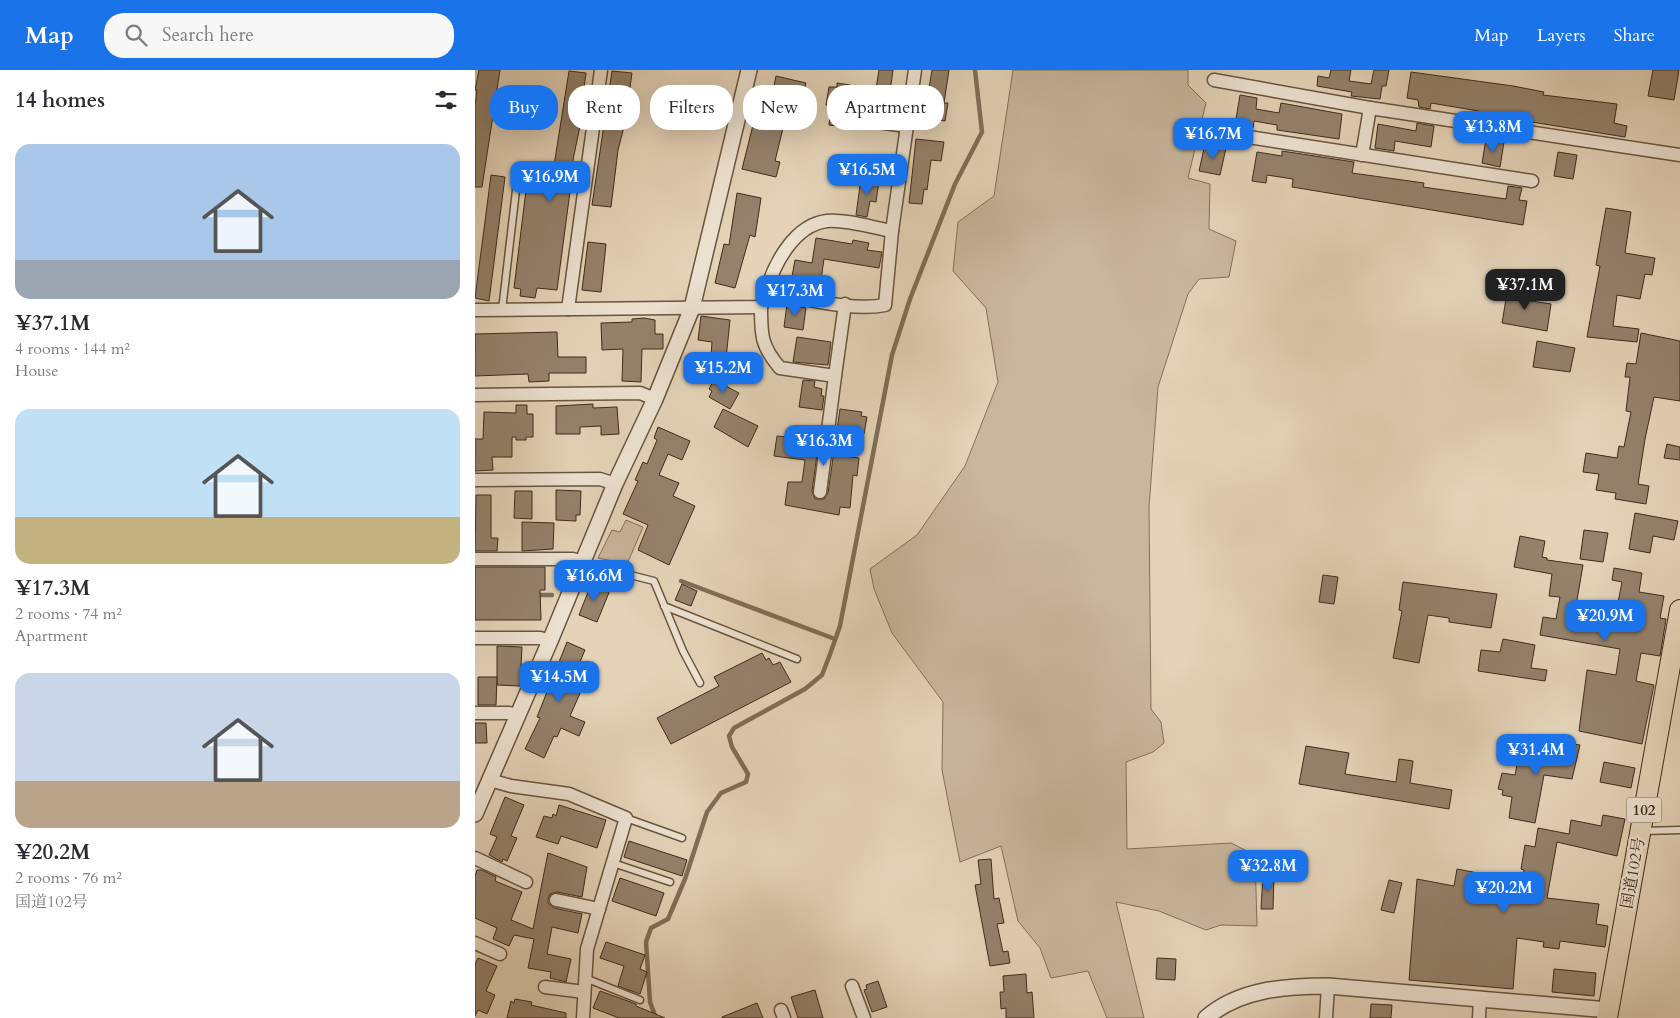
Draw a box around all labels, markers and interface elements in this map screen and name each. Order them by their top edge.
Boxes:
search box [104,13,454,58]
text: Map [25,19,74,52]
icon: search [122,21,150,49]
text: Search here [162,22,254,48]
text: Map [1474,23,1509,48]
text: Layers [1537,23,1586,48]
text: Share [1614,23,1655,48]
chip: Buy [490,85,558,130]
chip: Rent [568,85,640,130]
chip: Filters [650,85,733,130]
chip: New [743,85,817,130]
chip: Apartment [827,85,944,130]
text: 14 homes [15,86,105,115]
icon: filters [432,86,460,114]
pin: ¥13.8M [1452,111,1534,153]
text: ¥13.8M [1464,116,1522,138]
pin: ¥16.7M [1172,118,1254,160]
text: ¥16.7M [1184,123,1242,145]
pin: ¥16.5M [826,154,908,196]
text: ¥16.5M [838,159,896,181]
pin: ¥16.9M [509,160,591,203]
text: ¥16.9M [521,166,579,188]
icon: home [193,176,283,266]
pin: ¥37.1M [1484,268,1566,311]
pin: ¥17.3M [754,274,836,317]
text: ¥37.1M [1496,274,1554,296]
text: ¥17.3M [766,280,824,302]
text: ¥37.1M [15,309,91,338]
text: 4 rooms · 144 m² [15,338,130,360]
pin: ¥15.2M [682,352,764,394]
text: ¥15.2M [694,357,752,379]
text: House [15,360,58,382]
pin: ¥16.3M [783,424,865,467]
text: ¥16.3M [795,430,853,452]
icon: home [193,441,283,531]
pin: ¥16.6M [553,560,635,602]
text: ¥16.6M [565,565,623,587]
text: ¥17.3M [15,574,91,603]
pin: ¥20.9M [1564,600,1646,642]
text: 2 rooms · 74 m² [15,603,122,625]
text: ¥20.9M [1576,605,1634,627]
text: Apartment [15,625,88,647]
pin: ¥14.5M [518,660,600,703]
text: ¥14.5M [530,666,588,688]
icon: home [193,705,283,795]
pin: ¥31.4M [1495,734,1577,776]
text: ¥31.4M [1507,739,1565,761]
road number: 102 [1627,798,1661,822]
street label: 国道102号 [1616,835,1650,911]
text: ¥20.2M [15,838,91,867]
pin: ¥32.8M [1227,850,1309,892]
text: ¥32.8M [1239,855,1297,877]
text: 2 rooms · 76 m² [15,867,122,889]
pin: ¥20.2M [1463,872,1545,914]
text: ¥20.2M [1475,877,1533,899]
text: 国道102号 [15,891,88,913]

